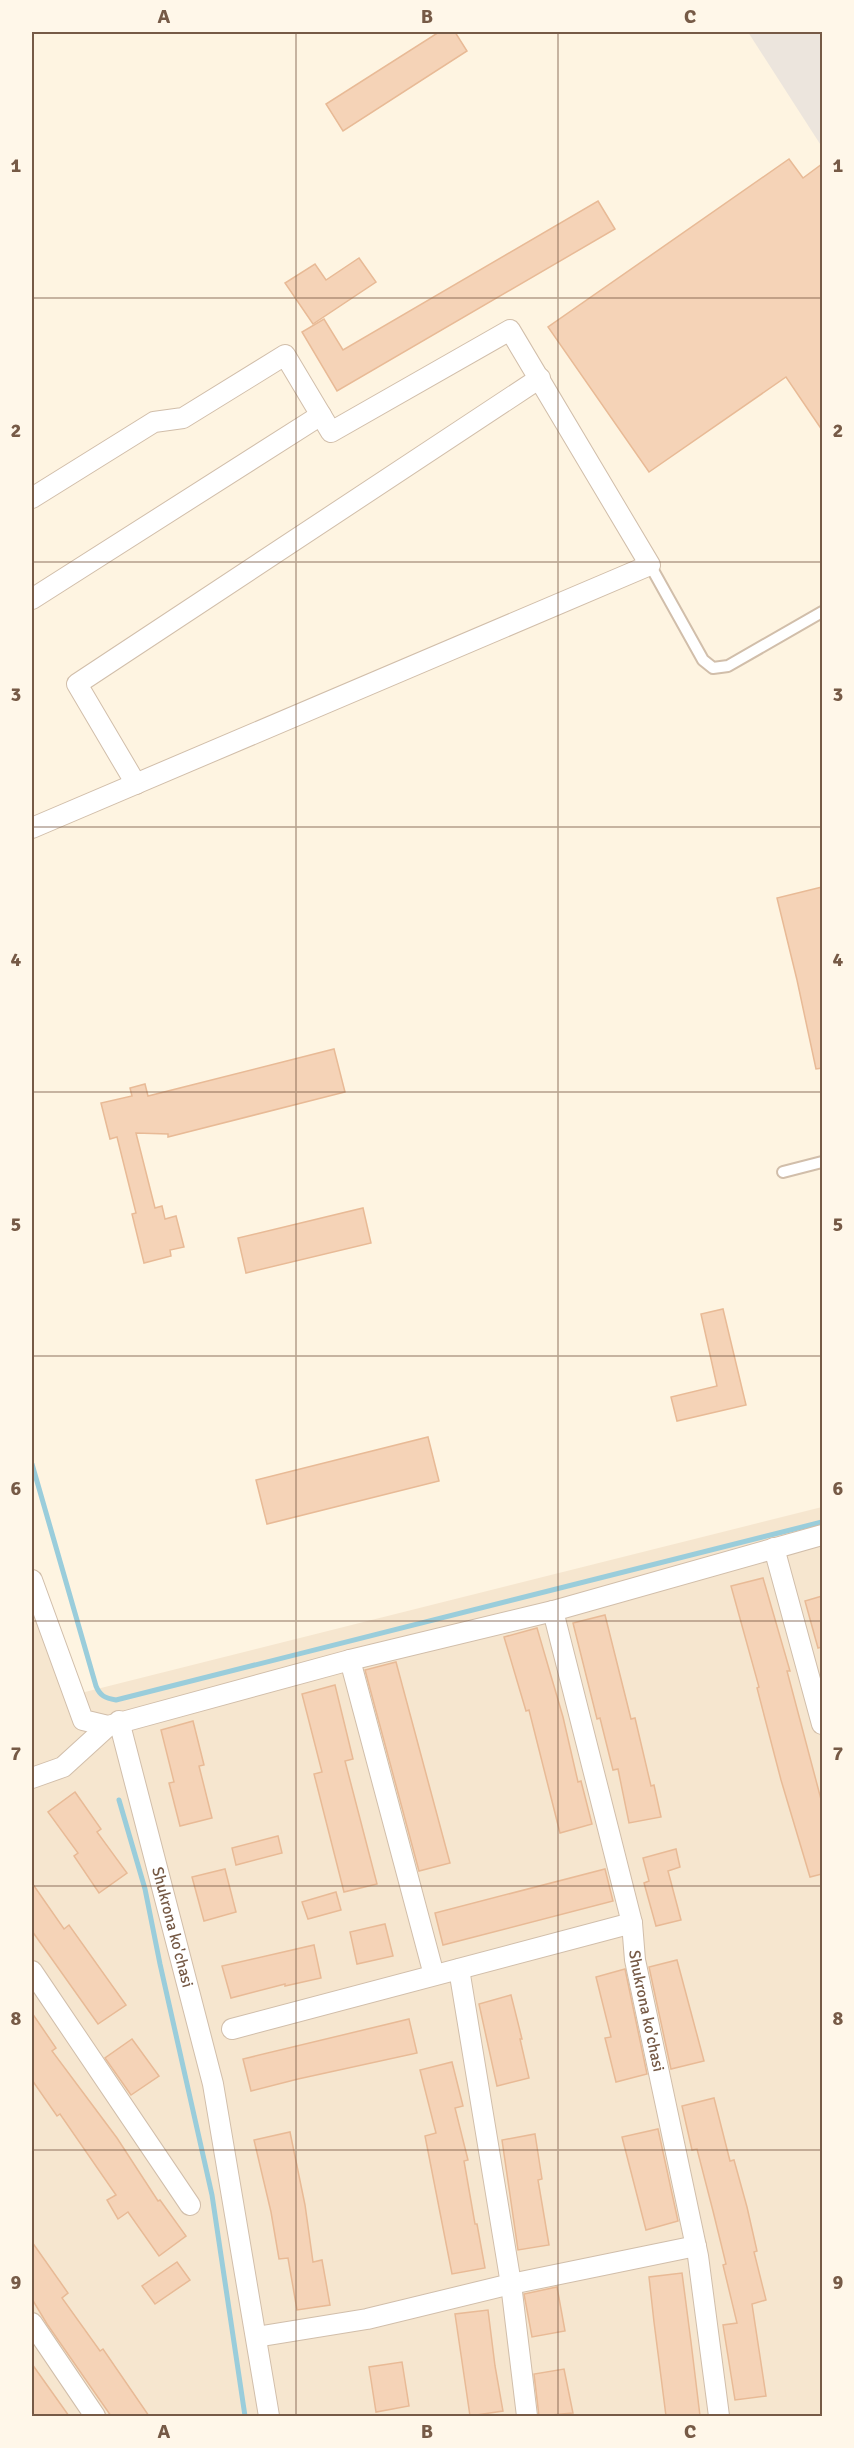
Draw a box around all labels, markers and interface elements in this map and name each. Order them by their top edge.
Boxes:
text: A [158,4,171,29]
text: B [421,4,433,29]
text: C [684,4,696,29]
text: 1 [11,153,22,178]
text: 1 [833,153,844,178]
text: 2 [11,418,21,443]
text: 2 [833,418,843,443]
text: 3 [11,682,21,707]
text: 3 [833,682,843,707]
text: 4 [11,947,22,972]
text: 4 [833,947,844,972]
text: 5 [11,1212,21,1237]
text: 5 [833,1212,843,1237]
text: 6 [11,1476,22,1501]
text: 6 [833,1476,844,1501]
text: 7 [11,1741,22,1766]
text: 7 [833,1741,844,1766]
street label: Shukrona ko'chasi [147,1865,198,1990]
street label: Shukrona ko'chasi [624,1949,669,2074]
text: 8 [11,2006,22,2031]
text: 8 [833,2006,844,2031]
text: 9 [11,2270,22,2295]
text: 9 [833,2270,844,2295]
text: A [158,2419,171,2444]
text: B [421,2419,433,2444]
text: C [684,2419,696,2444]

